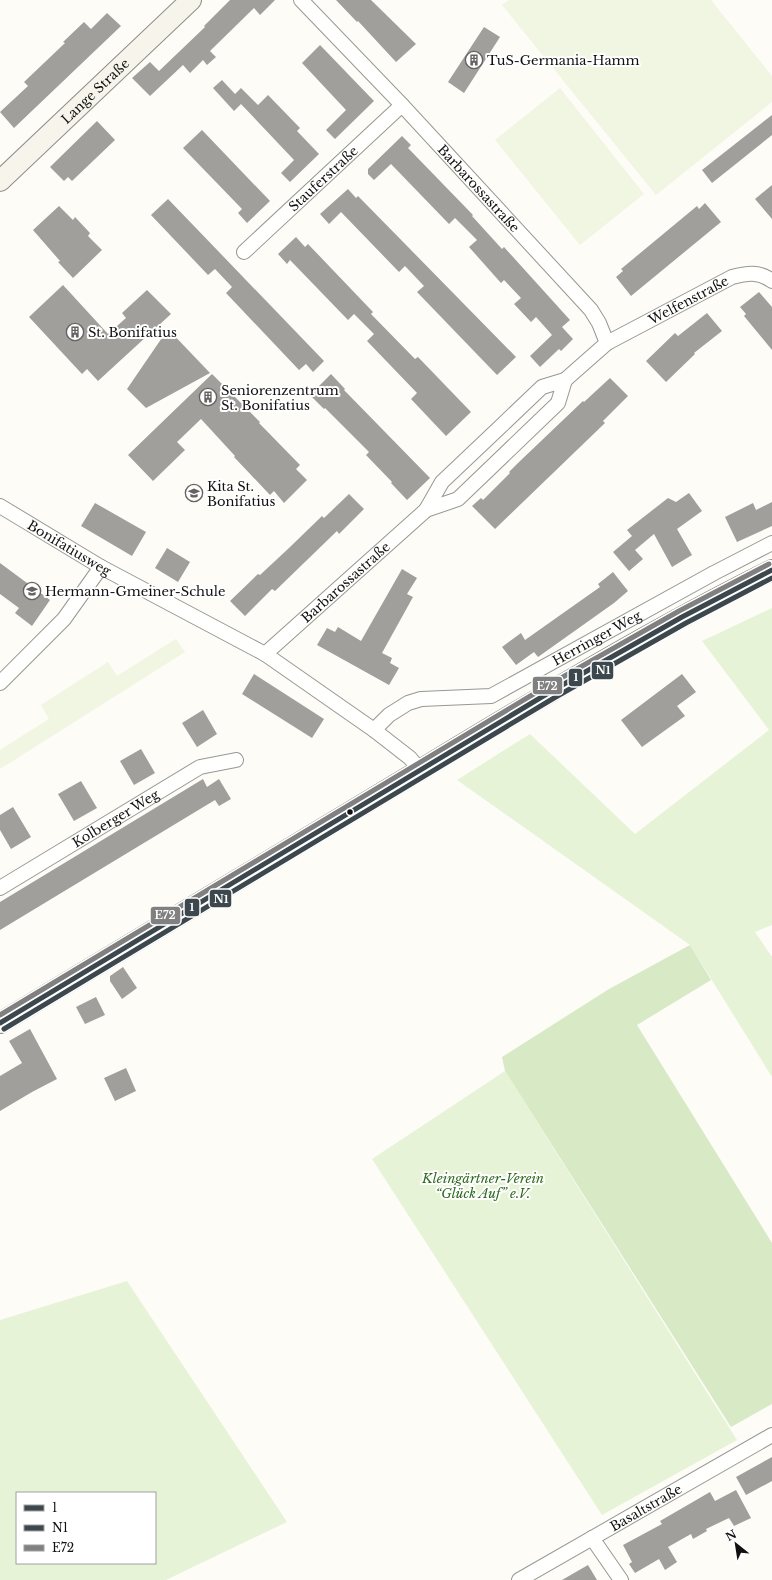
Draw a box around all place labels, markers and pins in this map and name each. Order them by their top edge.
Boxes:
building icon: TuS-Germania-Hamm [464,50,484,70]
place label: TuS-Germania-Hamm [487,52,640,69]
building icon: St. Bonifatius [65,322,85,342]
place label: St. Bonifatius [88,324,177,341]
place label: Seniorenzentrum St. Bonifatius [221,382,339,414]
building icon: Seniorenzentrum St. Bonifatius [198,387,218,407]
place label: Kita St. Bonifatius [207,478,275,510]
school or university icon: Kita St. Bonifatius [184,483,204,503]
school or university icon: Hermann-Gmeiner-Schule [22,581,42,601]
place label: Hermann-Gmeiner-Schule [45,583,225,600]
unlabelled marker [345,807,355,817]

